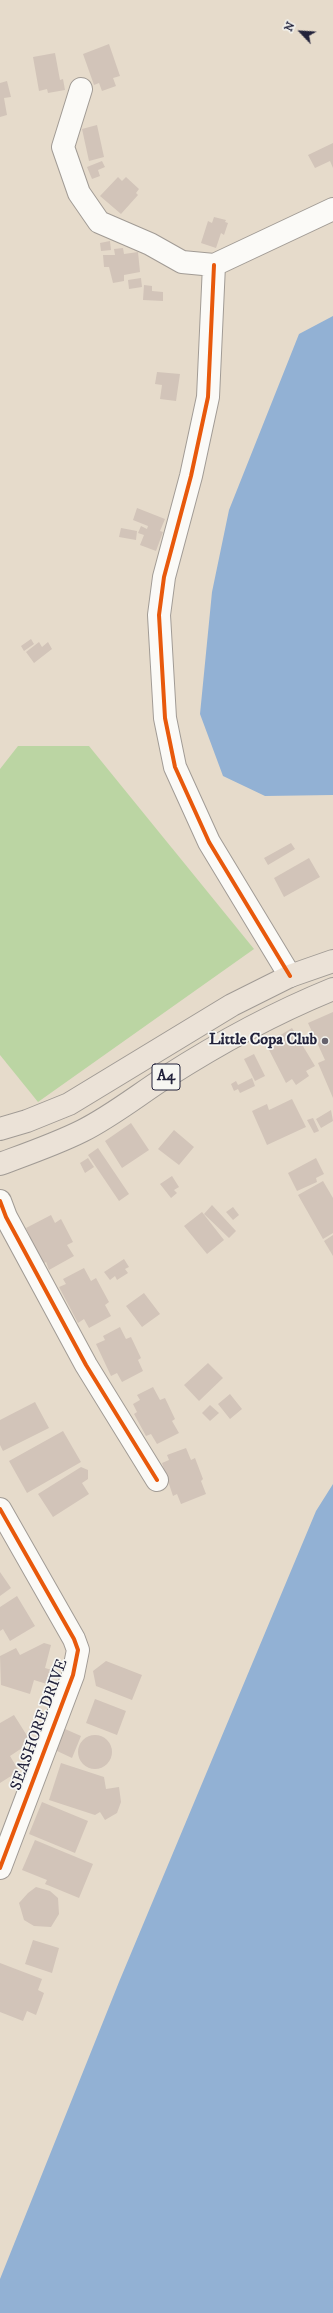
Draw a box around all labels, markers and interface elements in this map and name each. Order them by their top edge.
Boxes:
north arrow [281,12,321,52]
text: N [282,20,298,34]
place label: Little Copa Club [209,1031,317,1051]
marker: Little Copa Club [320,1036,330,1046]
road number: A4 [152,1064,180,1090]
street label: SEASHORE DRIVE [7,1657,73,1793]

